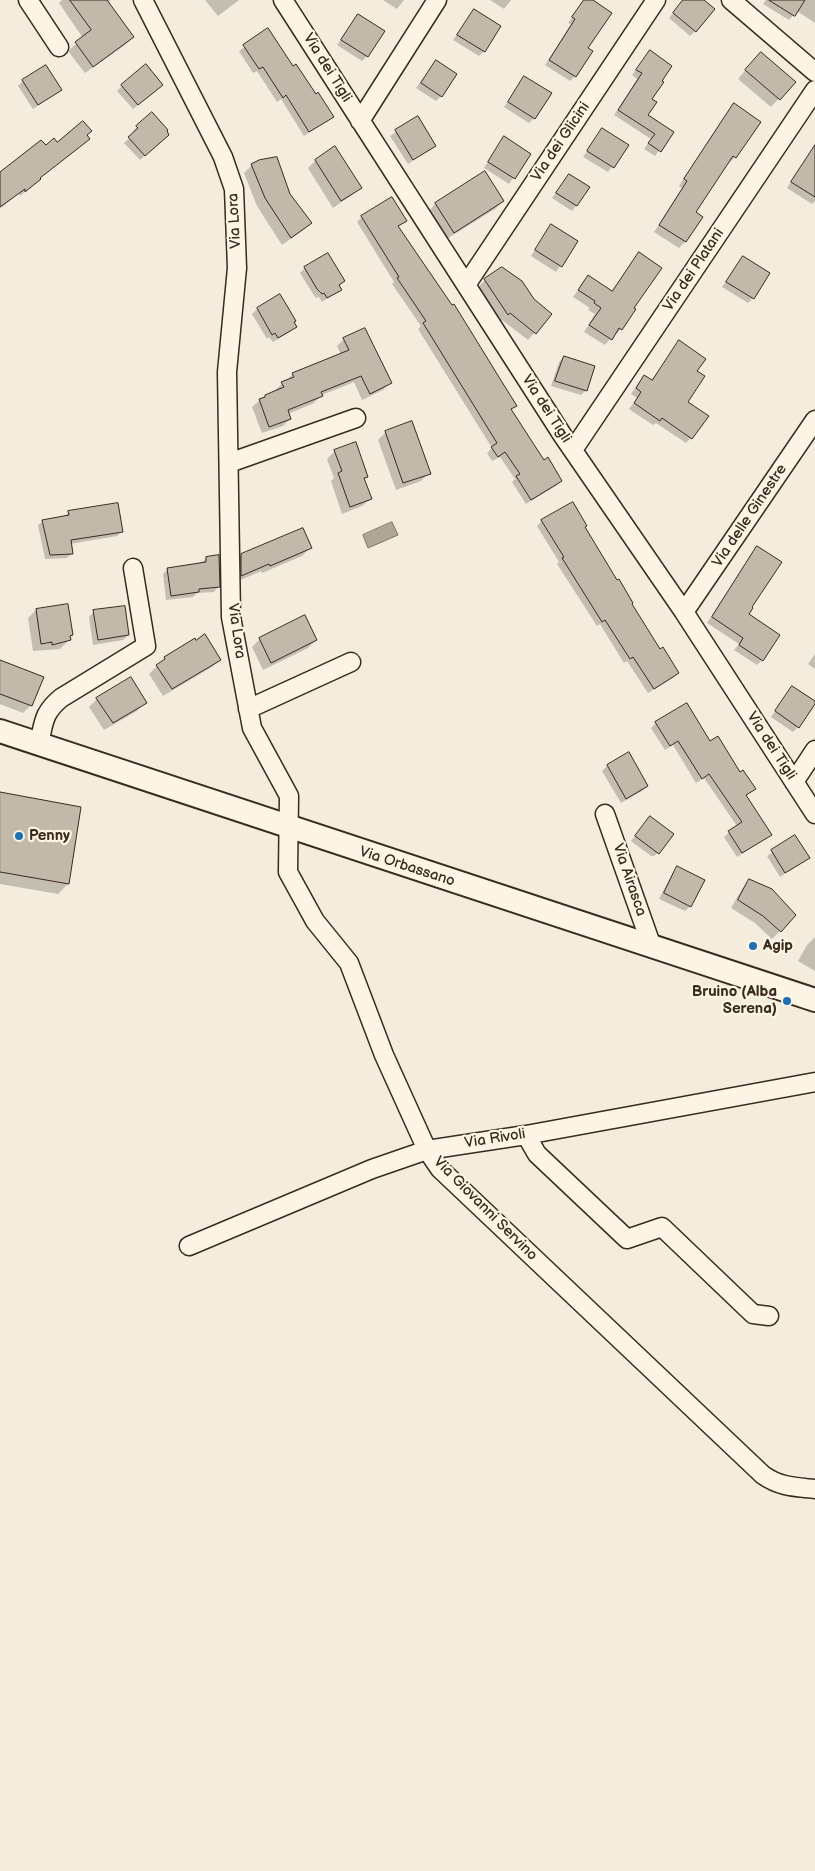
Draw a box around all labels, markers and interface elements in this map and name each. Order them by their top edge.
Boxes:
street label: Via dei Tigli [299,30,355,106]
street label: Via dei Glicini [528,99,594,185]
street label: Via Lora [225,193,245,249]
street label: Via dei Platani [660,225,728,315]
street label: Via dei Tigli [517,371,575,447]
street label: Via delle Ginestre [709,461,791,571]
street label: Via Lora [223,602,249,660]
street label: Via dei Tigli [742,708,800,784]
place label: Penny [29,827,70,845]
marker: Penny [13,830,25,842]
street label: Via Airasca [608,841,650,919]
street label: Via Orbassano [357,843,457,891]
place label: Agip [763,937,793,955]
marker: Agip [747,940,759,952]
place label: Bruino (Alba Serena) [692,983,777,1018]
marker: Bruino (Alba Serena) [781,995,793,1007]
street label: Via Rivoli [463,1125,527,1153]
street label: Via Giovanni Servino [429,1153,541,1265]

